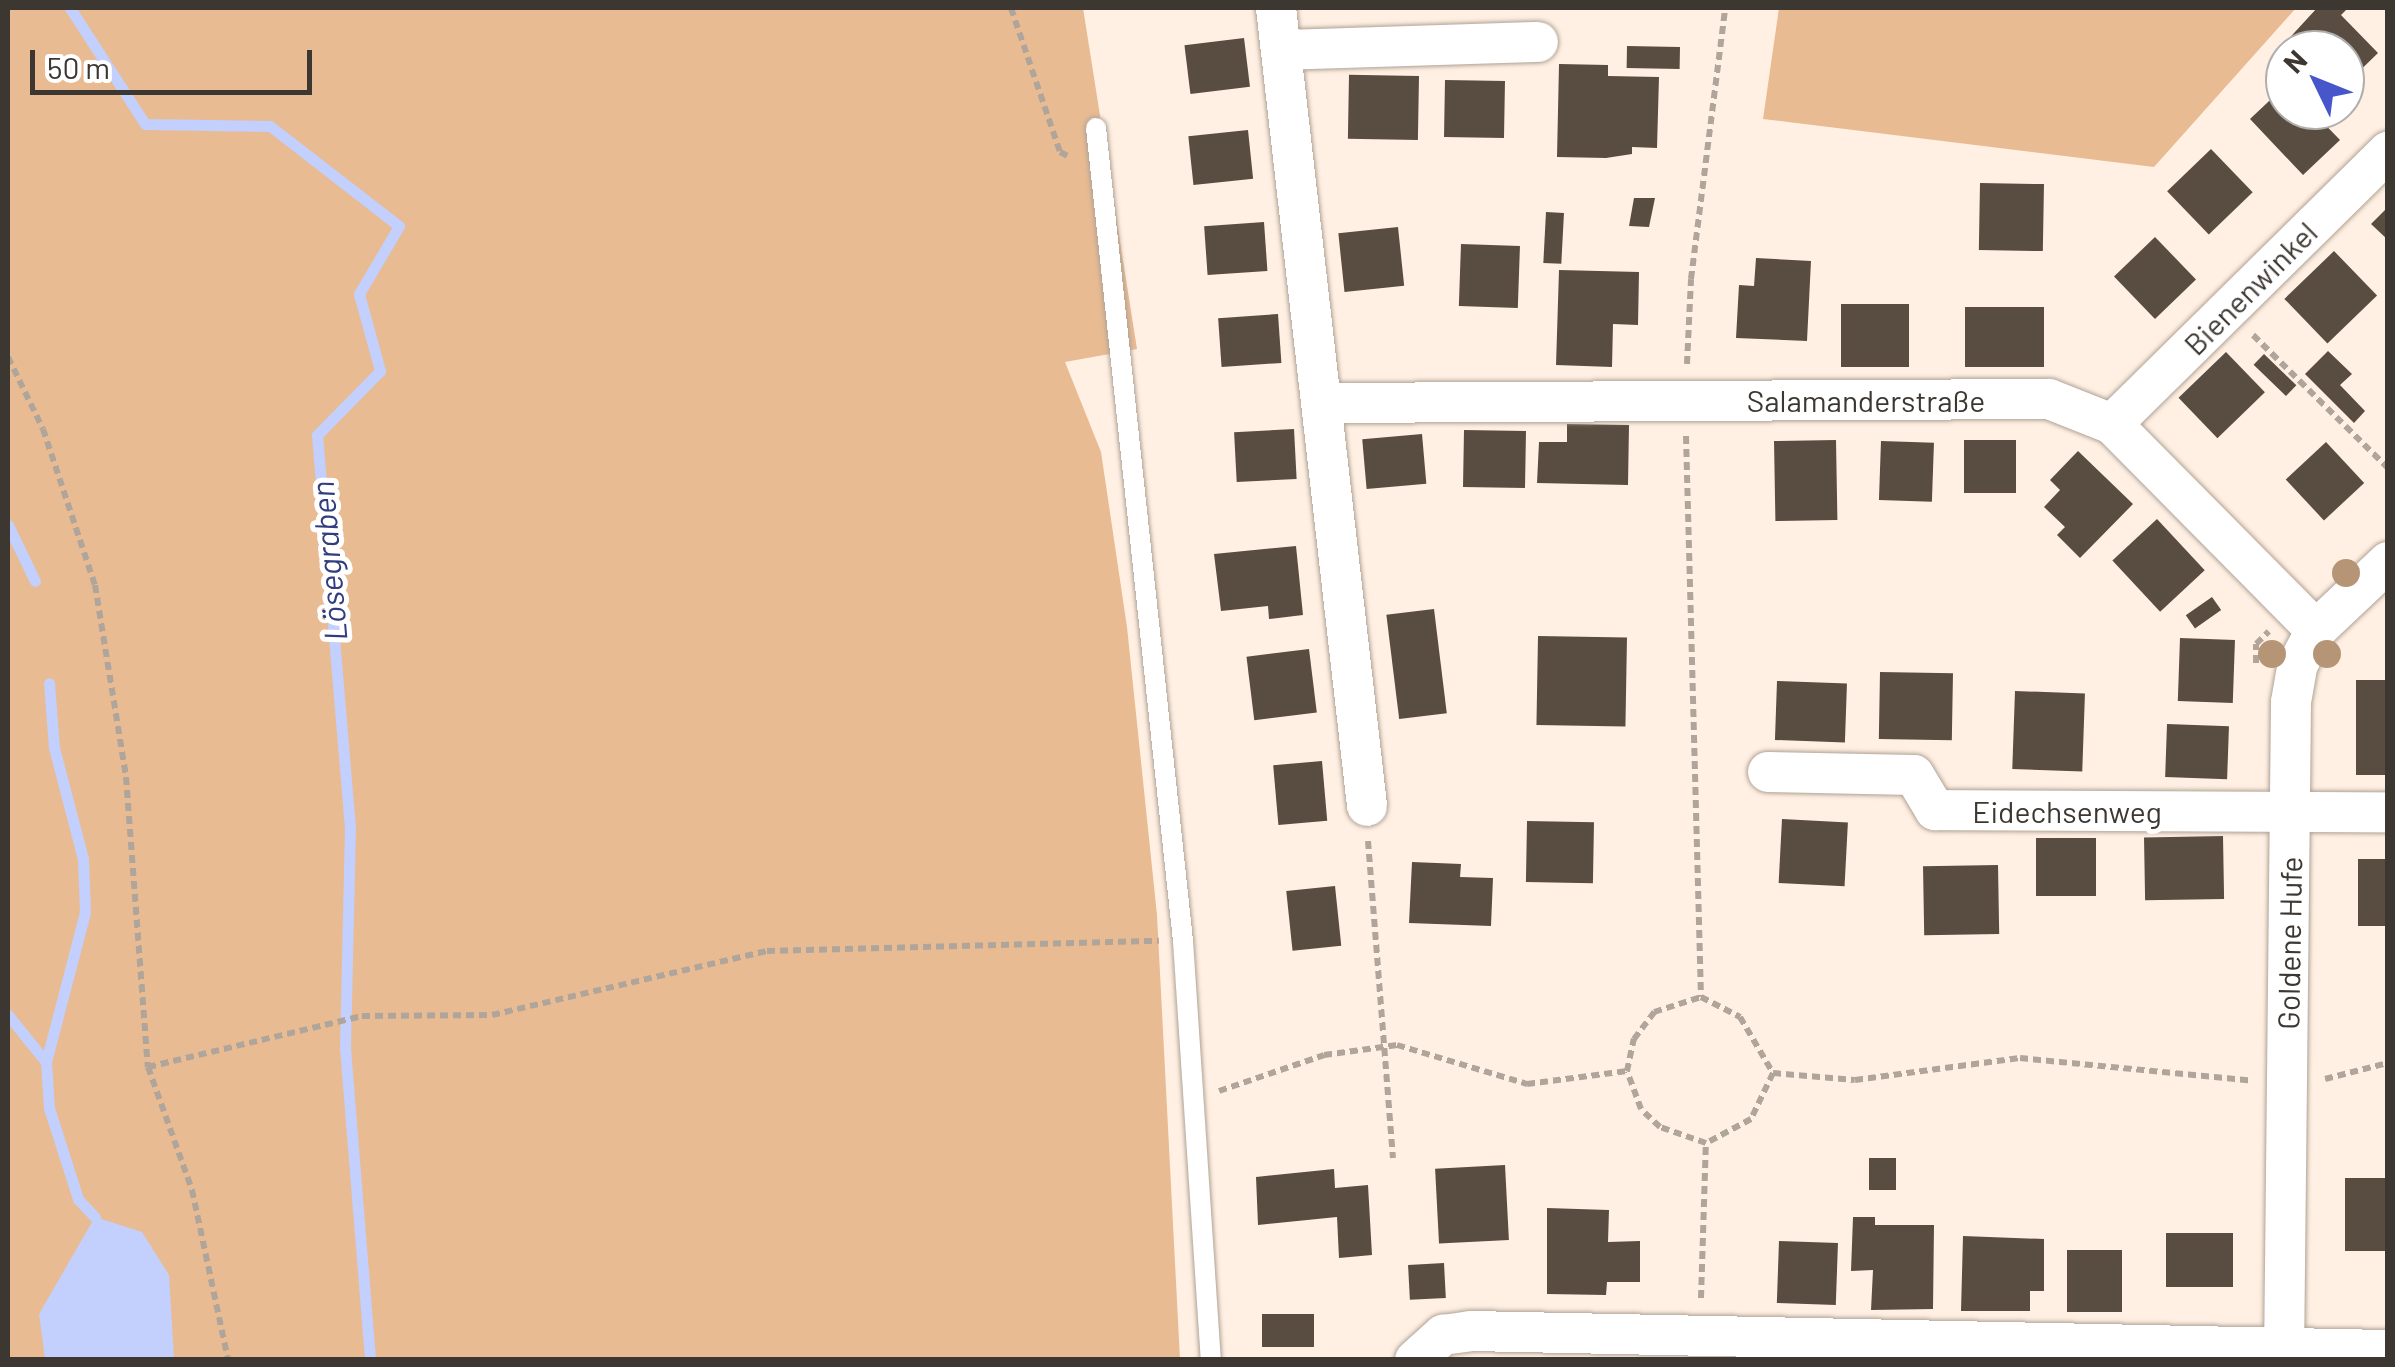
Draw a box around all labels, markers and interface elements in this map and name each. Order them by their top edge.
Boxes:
scale bar [35,30,318,92]
north arrow [2265,30,2365,130]
text: N [2276,42,2313,79]
text: 50 m [47,49,110,85]
street label: Bienenwinkel [2176,214,2324,362]
street label: Salamanderstraße [1747,382,1985,418]
water label: Lösegraben [302,480,354,642]
street label: Eidechsenweg [1972,793,2162,829]
street label: Goldene Hufe [2269,856,2309,1030]

